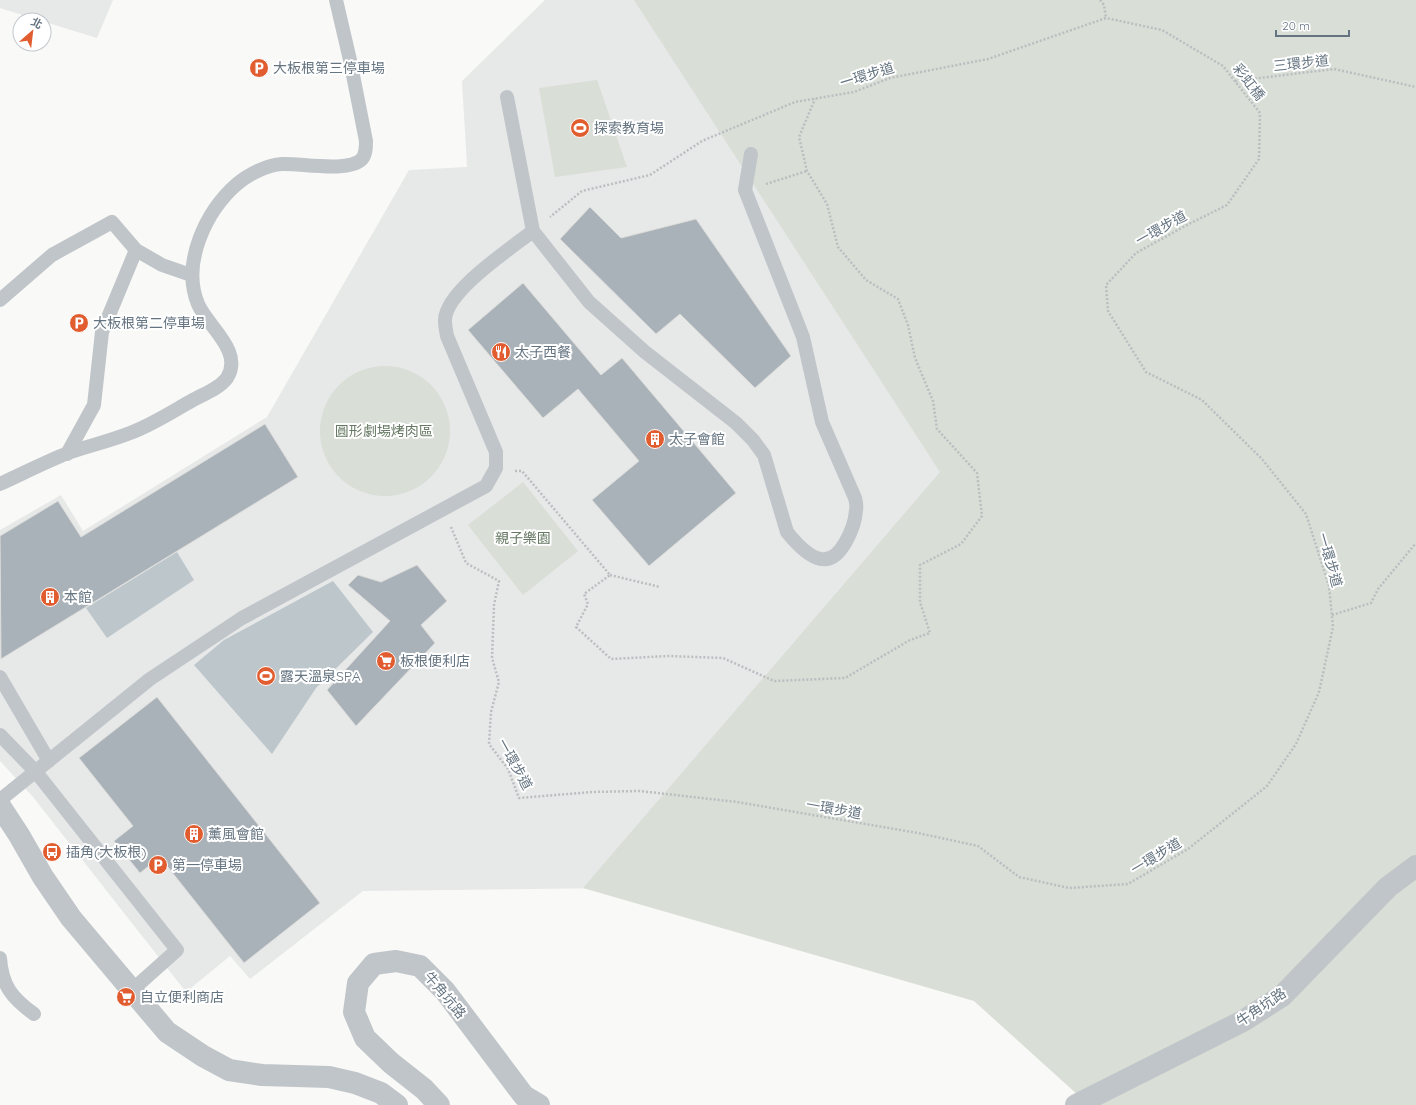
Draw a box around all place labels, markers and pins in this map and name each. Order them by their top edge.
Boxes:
parking icon: 大板根第三停車場 [248,57,270,79]
place label: 大板根第三停車場 [273,59,385,77]
sports icon: 探索教育場 [569,117,591,139]
place label: 探索教育場 [594,119,664,137]
parking icon: 大板根第二停車場 [68,312,90,334]
place label: 大板根第二停車場 [93,314,205,332]
restaurant icon: 太子西餐 [490,341,512,363]
place label: 太子西餐 [515,343,571,361]
building icon: 太子會館 [644,428,666,450]
place label: 太子會館 [669,430,725,448]
building icon: 本館 [39,586,61,608]
place label: 本館 [64,588,92,606]
supermarket icon: 板根便利店 [375,650,397,672]
place label: 板根便利店 [400,652,470,670]
sports icon: 露天溫泉SPA [255,665,277,687]
place label: 露天溫泉SPA [280,667,361,685]
building icon: 薰風會館 [183,823,205,845]
place label: 薰風會館 [208,825,264,843]
bus stop icon: 插角(大板根) [41,841,63,863]
place label: 插角(大板根) [66,843,146,861]
parking icon: 第一停車場 [147,854,169,876]
place label: 第一停車場 [172,856,242,874]
supermarket icon: 自立便利商店 [115,986,137,1008]
place label: 自立便利商店 [140,988,224,1006]

